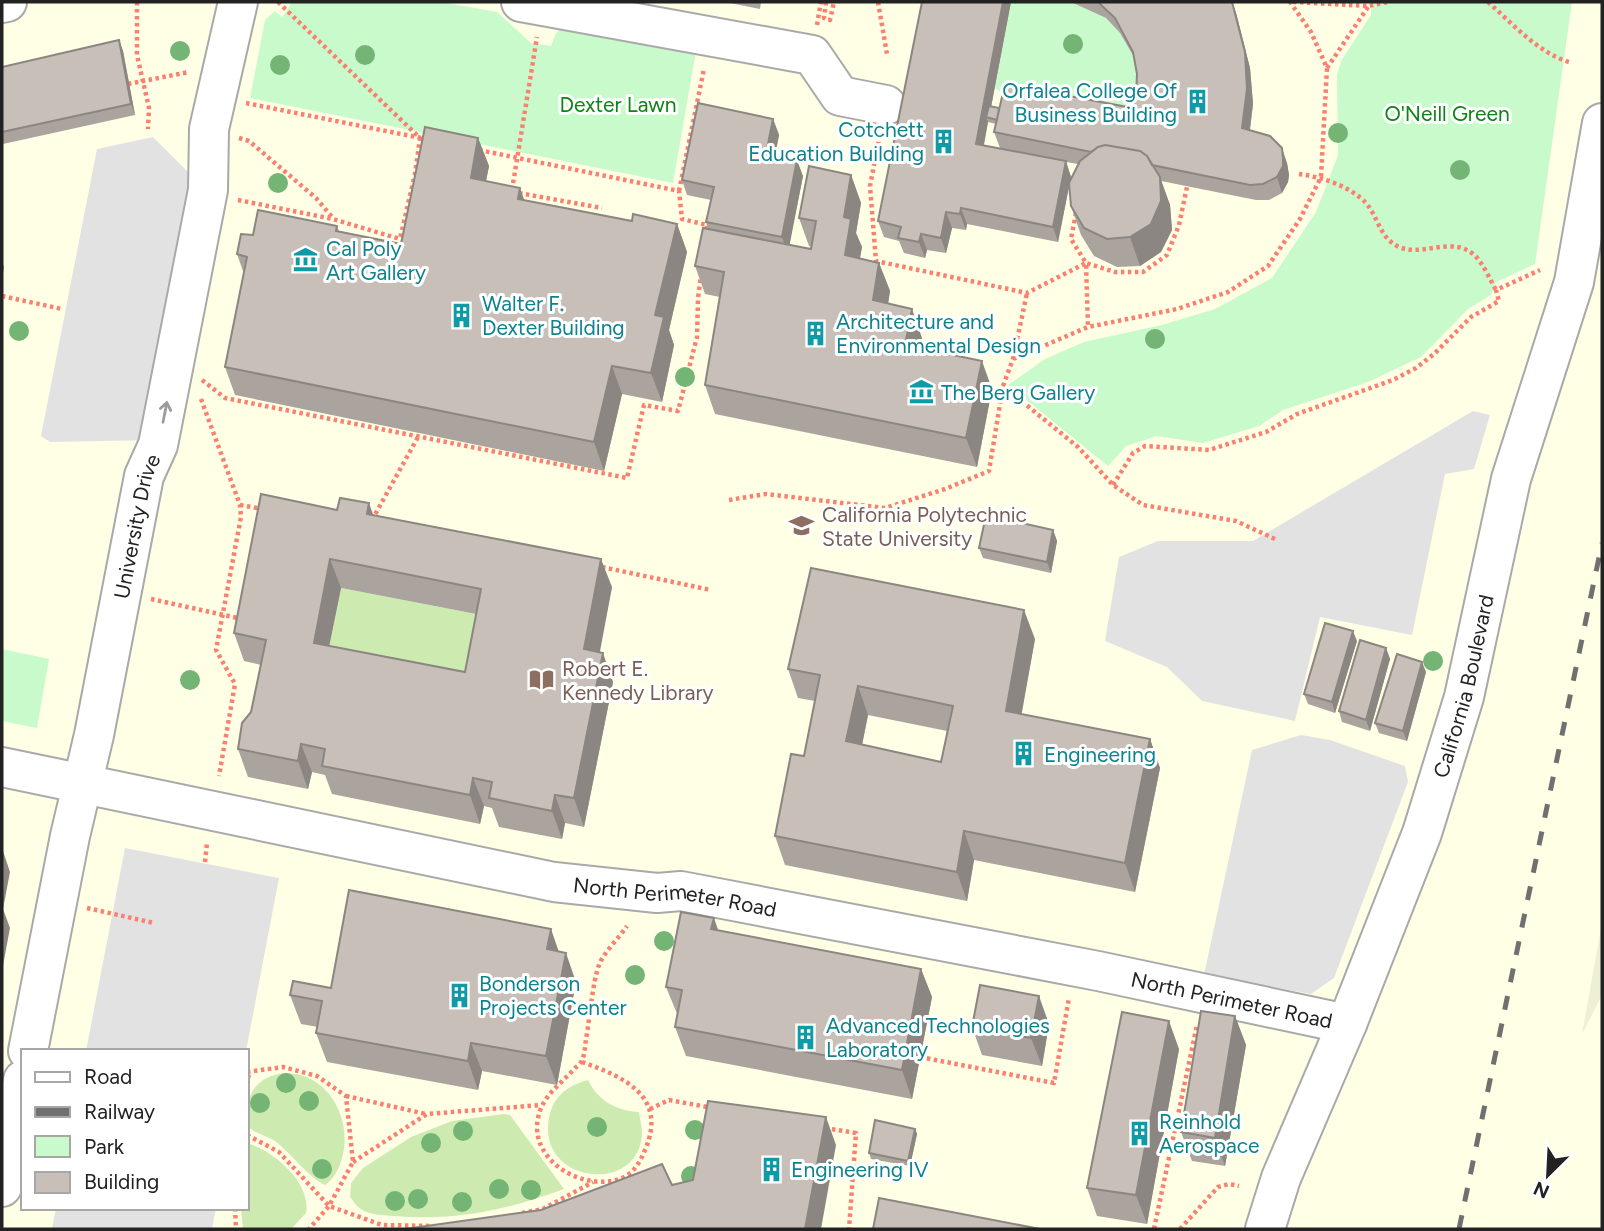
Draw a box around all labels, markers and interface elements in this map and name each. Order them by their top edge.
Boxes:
place label: Orfalea College Of Business Building [1002,78,1177,127]
building icon: Orfalea College Of Business Building [1183,88,1211,116]
park label: Dexter Lawn [559,92,677,117]
park label: O'Neill Green [1384,101,1510,126]
place label: Cotchett Education Building [748,117,924,166]
building icon: Cotchett Education Building [930,127,958,155]
place label: Cal Poly Art Gallery [326,236,426,285]
museum icon: Cal Poly Art Gallery [292,246,320,274]
place label: Walter F. Dexter Building [482,291,625,340]
building icon: Walter F. Dexter Building [448,301,476,329]
place label: Architecture and Environmental Design [836,309,1041,358]
building icon: Architecture and Environmental Design [802,319,830,347]
museum icon: The Berg Gallery [907,378,935,406]
place label: The Berg Gallery [941,380,1095,405]
one-way arrow [158,401,172,424]
street label: University Drive [108,450,165,601]
place label: California Polytechnic State University [822,502,1027,551]
school or university icon: California Polytechnic State University [788,512,816,540]
street label: California Boulevard [1427,592,1498,781]
place label: Robert E. Kennedy Library [562,656,714,705]
library icon: Robert E. Kennedy Library [528,666,556,694]
building icon: Engineering [1010,740,1038,768]
place label: Engineering [1044,742,1156,767]
street label: North Perimeter Road [572,872,779,922]
street label: North Perimeter Road [1129,966,1335,1033]
place label: Bonderson Projects Center [479,971,627,1020]
building icon: Bonderson Projects Center [445,981,473,1009]
place label: Advanced Technologies Laboratory [826,1013,1050,1062]
building icon: Advanced Technologies Laboratory [792,1023,820,1051]
legend [21,1049,248,1210]
text: Road [84,1064,132,1089]
text: Railway [84,1099,155,1124]
place label: Reinhold Aerospace [1159,1109,1260,1158]
building icon: Reinhold Aerospace [1125,1119,1153,1147]
text: Park [84,1134,125,1159]
north arrow [1513,1140,1583,1210]
building icon: Engineering IV [757,1155,785,1183]
place label: Engineering IV [791,1157,929,1182]
text: Building [84,1169,159,1194]
text: N [1530,1177,1553,1204]

